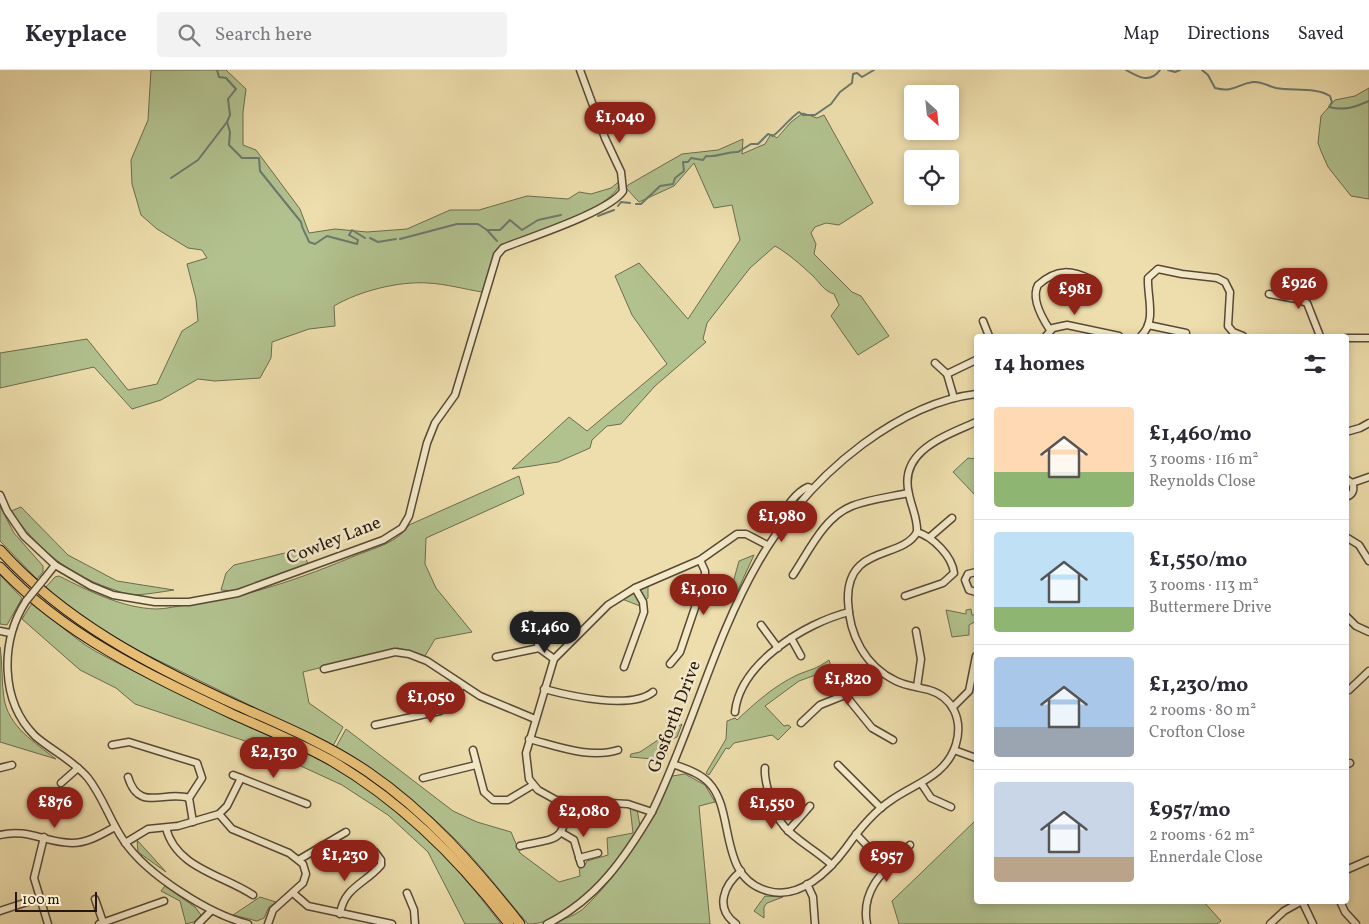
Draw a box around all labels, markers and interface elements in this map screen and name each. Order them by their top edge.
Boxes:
search box [157,12,507,57]
text: Keyplace [25,18,127,52]
icon: search [175,21,203,49]
text: Search here [215,22,312,48]
text: Map [1123,22,1159,47]
text: Directions [1187,22,1270,47]
text: Saved [1298,22,1344,47]
north arrow [904,85,959,140]
map controls [904,85,959,205]
pin: £1,040 [579,102,661,144]
text: £1,040 [595,107,645,129]
button: locate [904,150,959,205]
pin: £926 [1269,268,1329,310]
text: £926 [1281,273,1317,295]
pin: £981 [1045,274,1105,316]
text: £981 [1058,279,1092,301]
text: 14 homes [994,350,1085,379]
icon: filters [1301,350,1329,378]
text: £1,460/mo [1149,420,1252,449]
icon: home [1034,427,1094,487]
text: 3 rooms · 116 m² [1149,449,1258,471]
text: Reynolds Close [1149,471,1256,493]
pin: £1,980 [741,500,823,543]
text: £1,980 [758,506,806,528]
street label: Cowley Lane [283,511,385,571]
text: £1,550/mo [1149,546,1247,575]
icon: home [1034,552,1094,612]
pin: £1,010 [663,574,745,616]
text: 3 rooms · 113 m² [1149,575,1259,597]
text: £1,010 [681,579,727,601]
text: Buttermere Drive [1149,597,1272,619]
pin: £1,460 [504,612,586,654]
text: £1,460 [521,617,569,639]
street label: Gosforth Drive [642,657,708,777]
pin: £1,820 [807,664,889,706]
text: £1,820 [825,669,871,691]
text: £1,230/mo [1149,671,1248,700]
icon: home [1034,677,1094,737]
pin: £1,050 [390,682,472,724]
text: £1,050 [407,687,455,709]
text: 2 rooms · 80 m² [1149,700,1256,722]
text: Crofton Close [1149,722,1245,744]
pin: £2,130 [233,736,315,779]
text: £2,130 [251,742,297,764]
pin: £876 [25,786,85,829]
pin: £1,550 [731,788,813,830]
text: £876 [38,792,72,814]
text: £1,550 [749,793,795,815]
pin: £2,080 [543,796,625,838]
text: £957/mo [1149,796,1231,825]
text: £2,080 [559,801,609,823]
icon: home [1034,802,1094,862]
text: 2 rooms · 62 m² [1149,825,1255,847]
pin: £1,230 [304,840,386,882]
pin: £957 [857,840,917,883]
text: £1,230 [322,845,368,867]
text: £957 [870,846,904,868]
text: Ennerdale Close [1149,847,1263,869]
scale bar [15,889,98,912]
text: 100 m [22,891,60,910]

